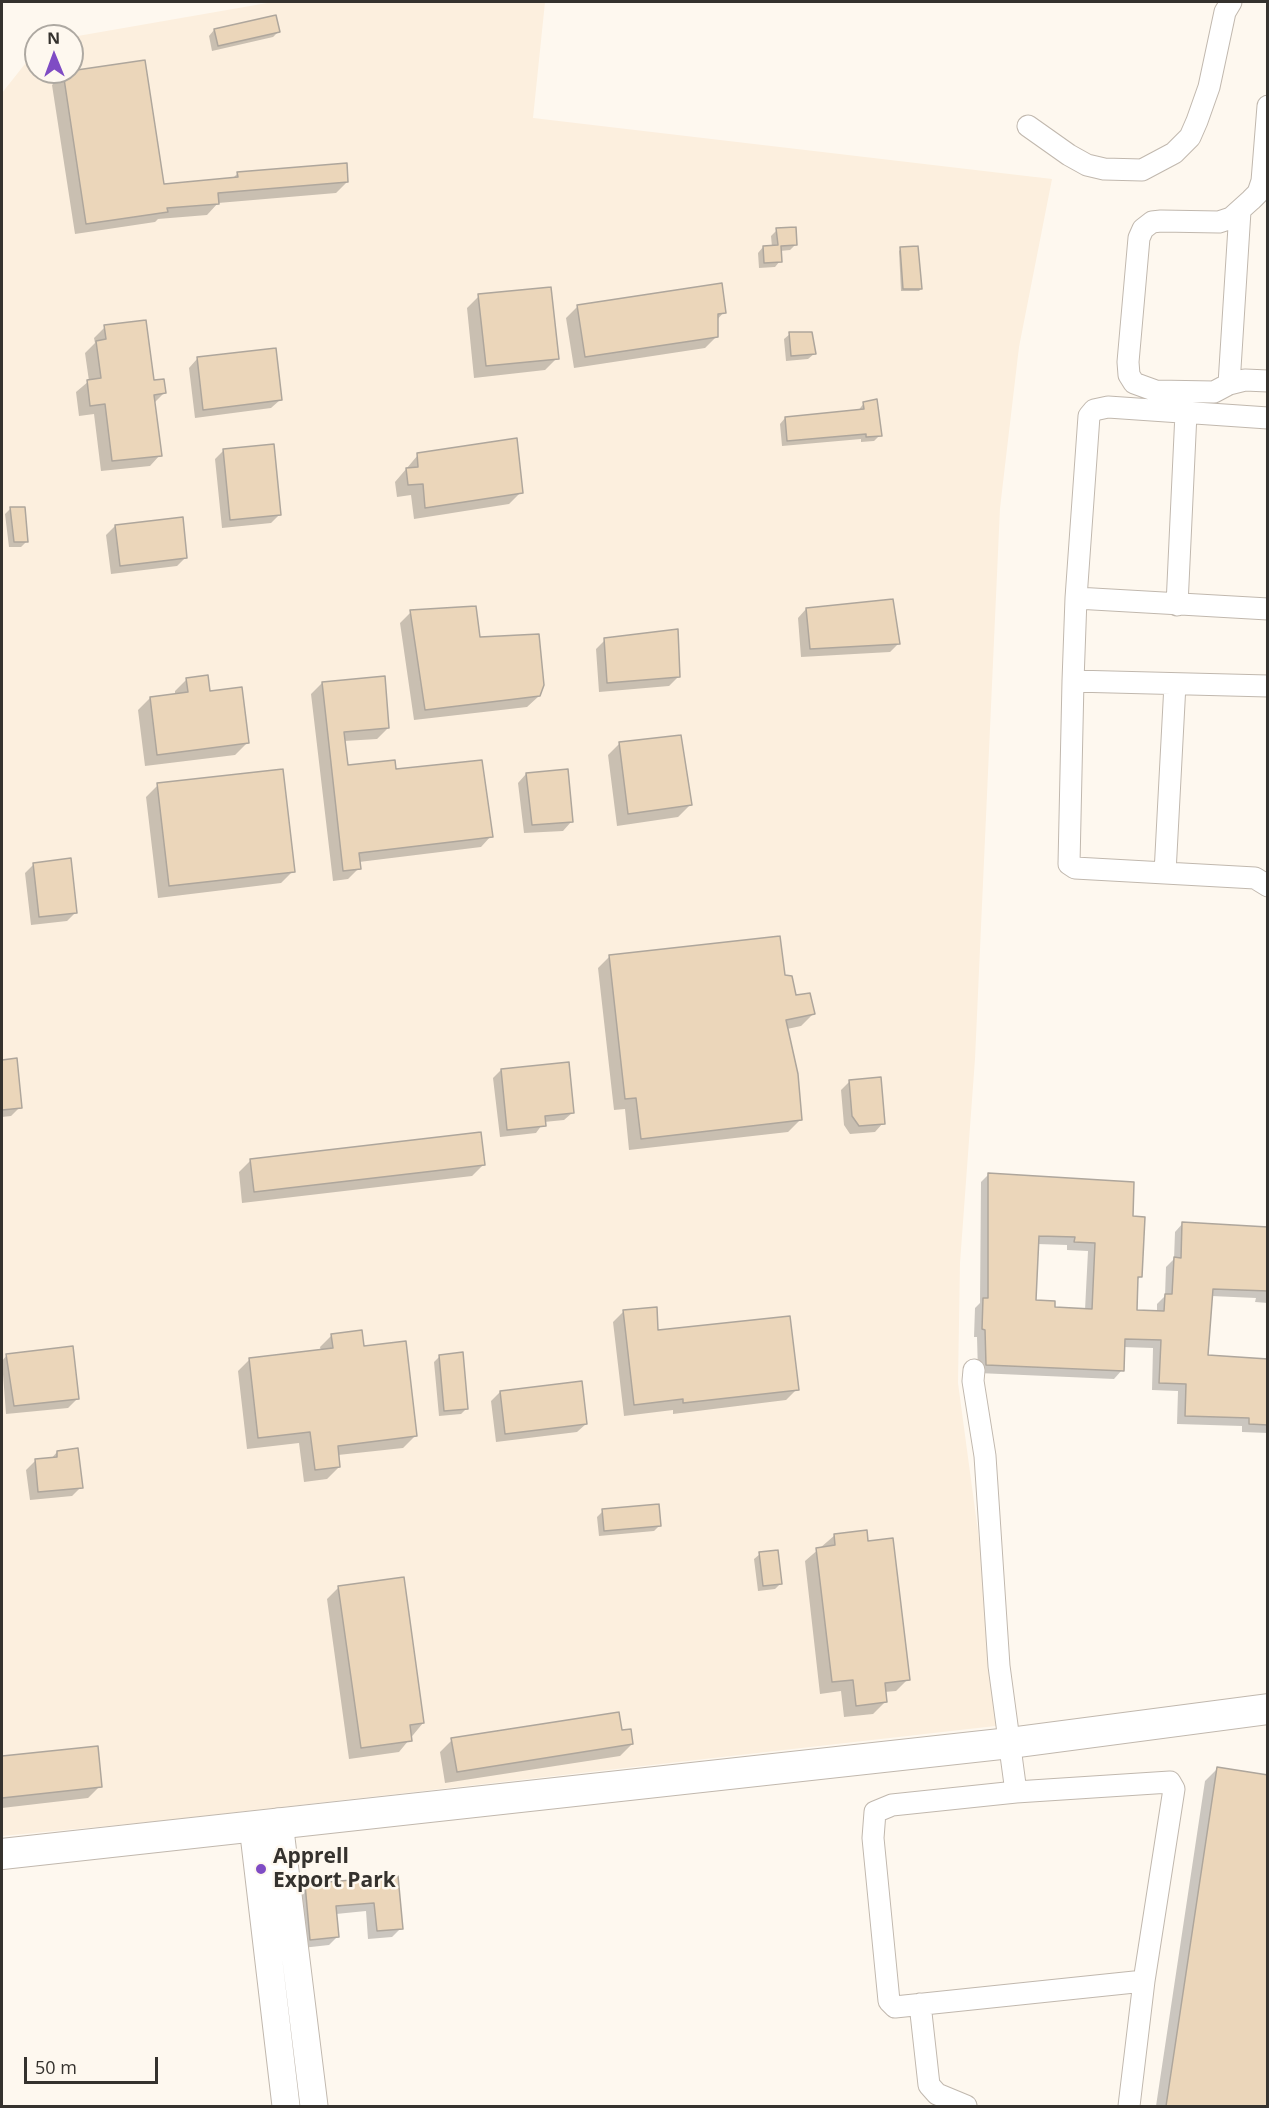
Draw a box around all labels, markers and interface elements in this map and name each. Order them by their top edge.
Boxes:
north arrow [24,24,84,84]
text: N [47,27,60,49]
place label: Apprell Export Park [273,1844,396,1894]
marker: Apprell Export Park [254,1862,268,1876]
scale bar [27,2045,160,2083]
text: 50 m [35,2055,77,2079]

